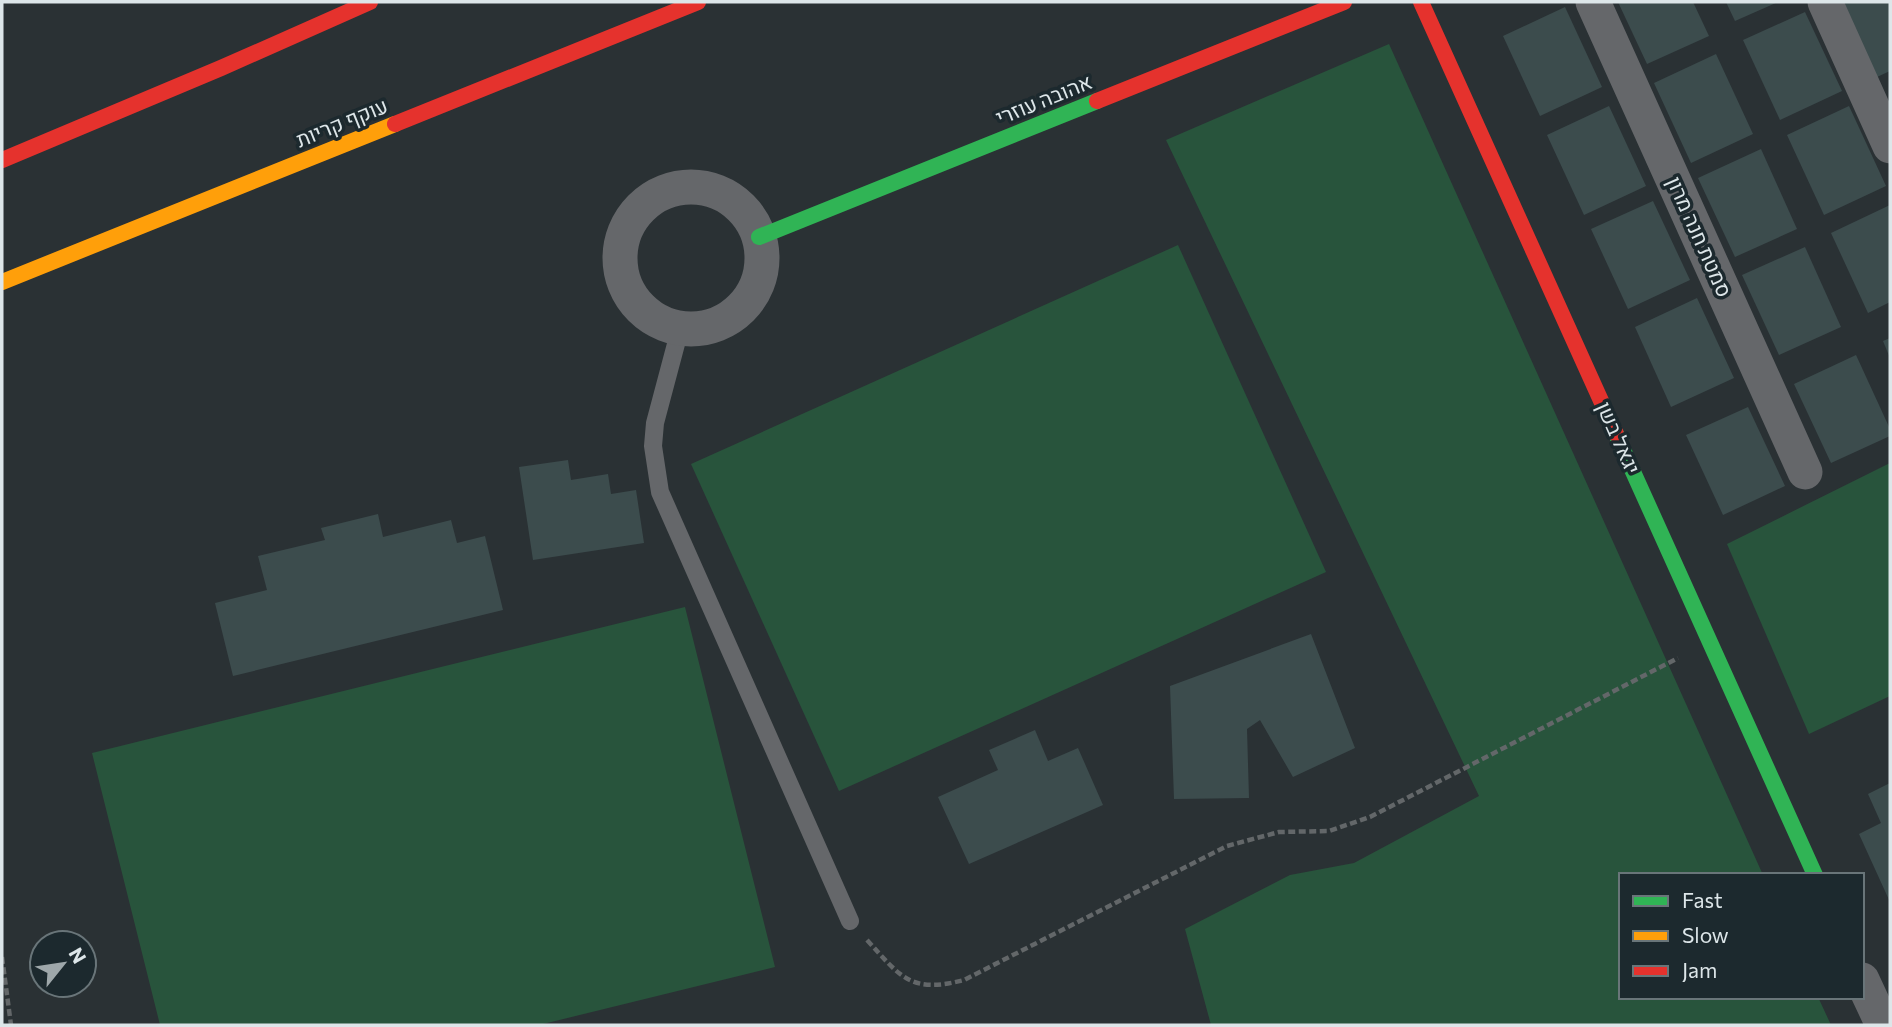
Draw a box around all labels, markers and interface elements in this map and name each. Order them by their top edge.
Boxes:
street label: אהובה עוזרי [992,68,1095,129]
street label: עוקף קריות [292,92,391,151]
street label: סמטת חנה מרון [1663,172,1738,301]
street label: יגאל בשן [1592,397,1646,477]
legend [1619,873,1864,999]
text: Fast [1682,887,1723,912]
text: Slow [1682,922,1729,947]
north arrow [28,929,98,999]
text: N [65,943,92,967]
text: Jam [1682,957,1717,982]

